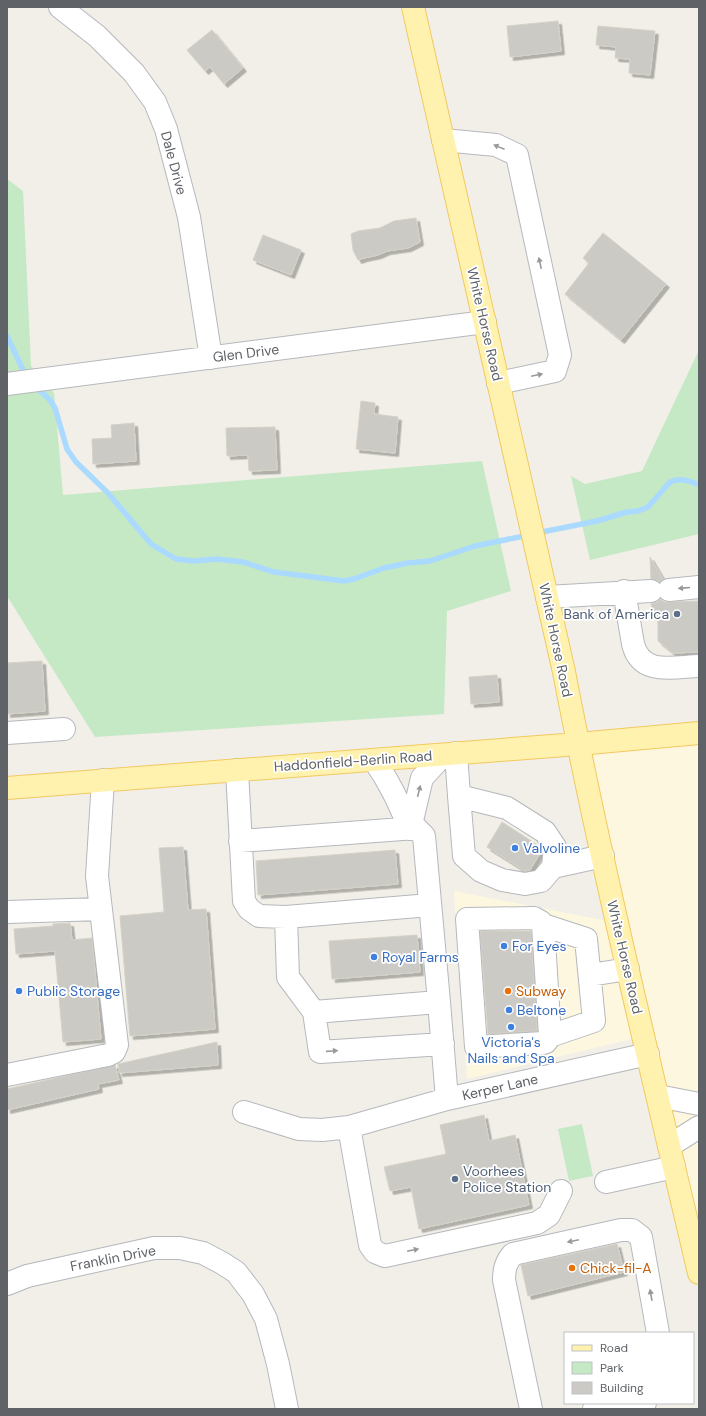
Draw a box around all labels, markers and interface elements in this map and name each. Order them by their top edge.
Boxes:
street label: Dale Drive [157,129,191,197]
one-way arrow [493,143,505,149]
one-way arrow [537,257,543,269]
street label: White Horse Road [463,265,507,383]
street label: Glen Drive [212,340,280,366]
one-way arrow [531,372,543,378]
street label: White Horse Road [535,581,577,699]
one-way arrow [678,585,690,592]
place label: Bank of America [563,605,669,623]
marker: Bank of America [672,609,682,619]
street label: Haddonfield-Berlin Road [273,746,433,776]
one-way arrow [416,785,422,797]
place label: Valvoline [523,839,580,857]
marker: Valvoline [510,843,520,853]
street label: White Horse Road [603,898,647,1016]
place label: For Eyes [512,937,566,955]
marker: For Eyes [499,941,509,951]
place label: Royal Farms [382,948,459,966]
marker: Royal Farms [369,952,379,962]
place label: Public Storage [27,982,120,1000]
place label: Subway [516,982,566,1000]
marker: Public Storage [14,986,24,996]
marker: Subway [503,986,513,996]
place label: Beltone [517,1001,566,1019]
marker: Beltone [504,1005,514,1015]
marker: Victoria's Nails and Spa [506,1022,516,1032]
place label: Victoria's Nails and Spa [467,1033,555,1067]
one-way arrow [326,1048,338,1055]
street label: Kerper Lane [460,1070,540,1104]
place label: Voorhees Police Station [463,1162,551,1196]
marker: Voorhees Police Station [450,1174,460,1184]
one-way arrow [567,1238,579,1244]
street label: Franklin Drive [69,1241,157,1275]
one-way arrow [407,1246,419,1252]
place label: Chick-fil-A [580,1259,652,1277]
marker: Chick-fil-A [567,1263,577,1273]
one-way arrow [648,1289,654,1301]
legend [564,1332,694,1404]
text: Road [600,1340,628,1356]
text: Park [600,1360,624,1376]
text: Building [600,1380,644,1396]

